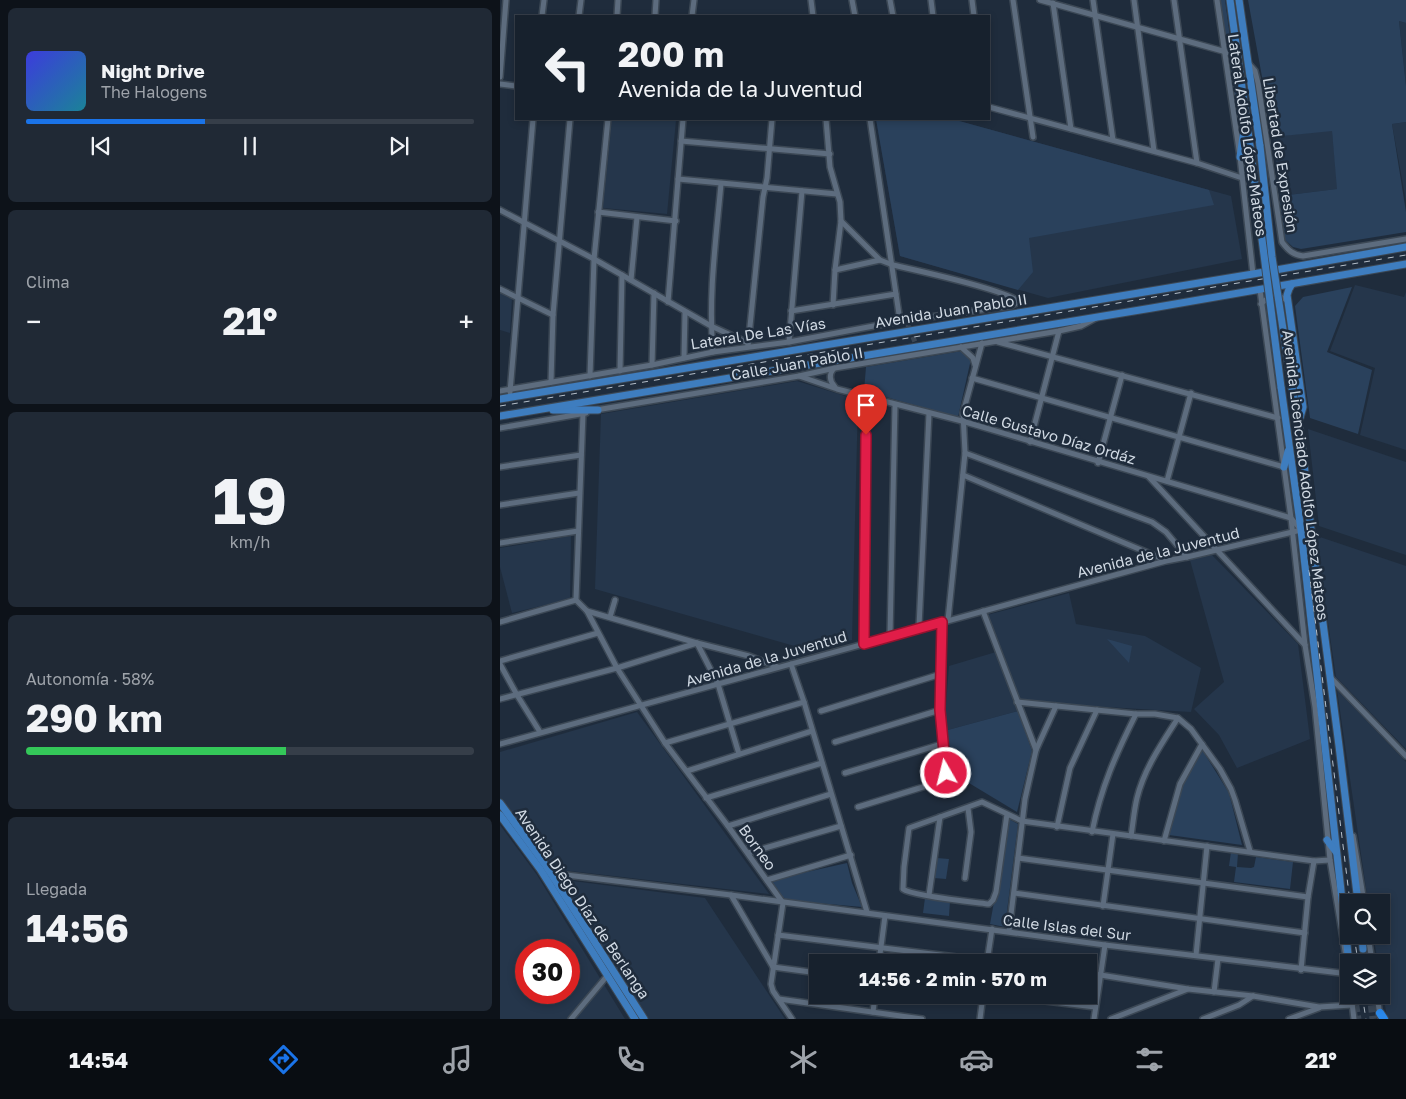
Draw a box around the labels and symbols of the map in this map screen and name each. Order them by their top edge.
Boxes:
street label: Lateral Adolfo López Mateos [1225,32,1271,238]
street label: Libertad de Expresión [1260,76,1302,234]
street label: Avenida Juan Pablo II [874,289,1028,331]
street label: Lateral De Las Vías [689,313,827,353]
street label: Avenida Licenciado Adolfo López Mateos [1279,329,1333,621]
street label: Calle Juan Pablo II [730,343,864,383]
pin [845,384,887,435]
street label: Calle Gustavo Díaz Ordáz [960,401,1138,468]
street label: Avenida de la Juventud [1075,523,1241,581]
street label: Avenida de la Juventud [683,626,849,690]
position arrow [919,746,971,798]
street label: Avenida Diego Díaz de Berlanga [512,804,654,1002]
street label: Borneo [735,821,781,873]
street label: Calle Islas del Sur [1002,910,1132,944]
speed limit sign: 30 [515,939,580,1004]

